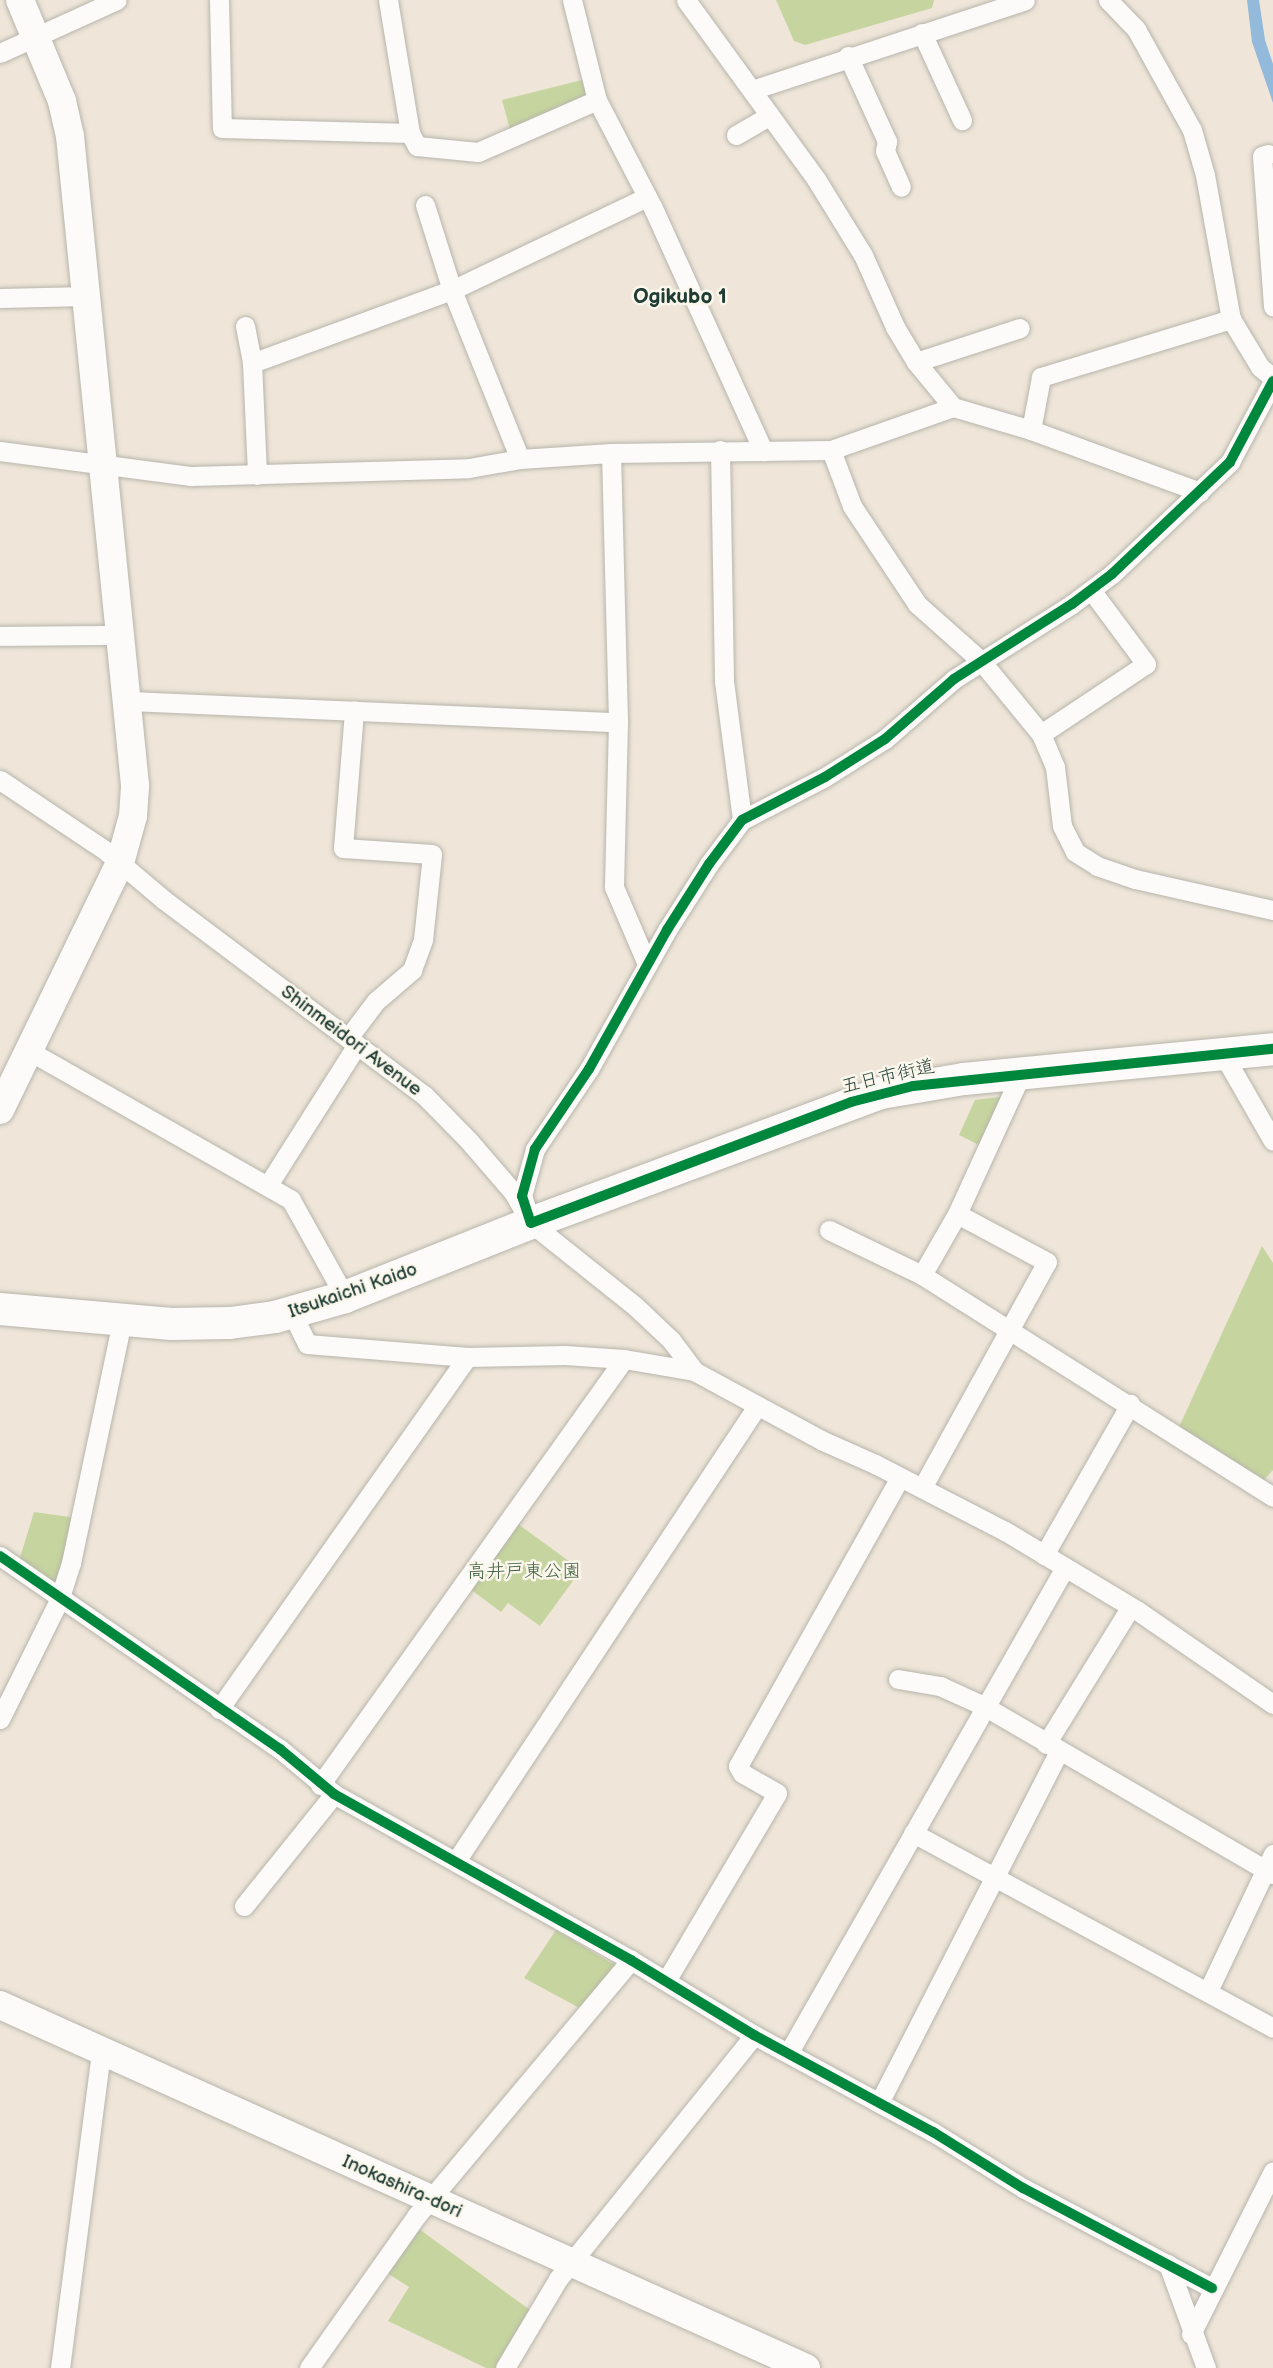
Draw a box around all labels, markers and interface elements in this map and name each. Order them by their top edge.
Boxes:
district label: Ogikubo 1 [633,284,727,310]
street label: Shinmeidori Avenue [276,981,426,1101]
street label: 五日市街道 [839,1055,937,1099]
street label: Itsukaichi Kaido [286,1258,420,1324]
park label: 高井戸東公園 [467,1561,581,1583]
street label: Inokashira-dori [339,2150,465,2224]

